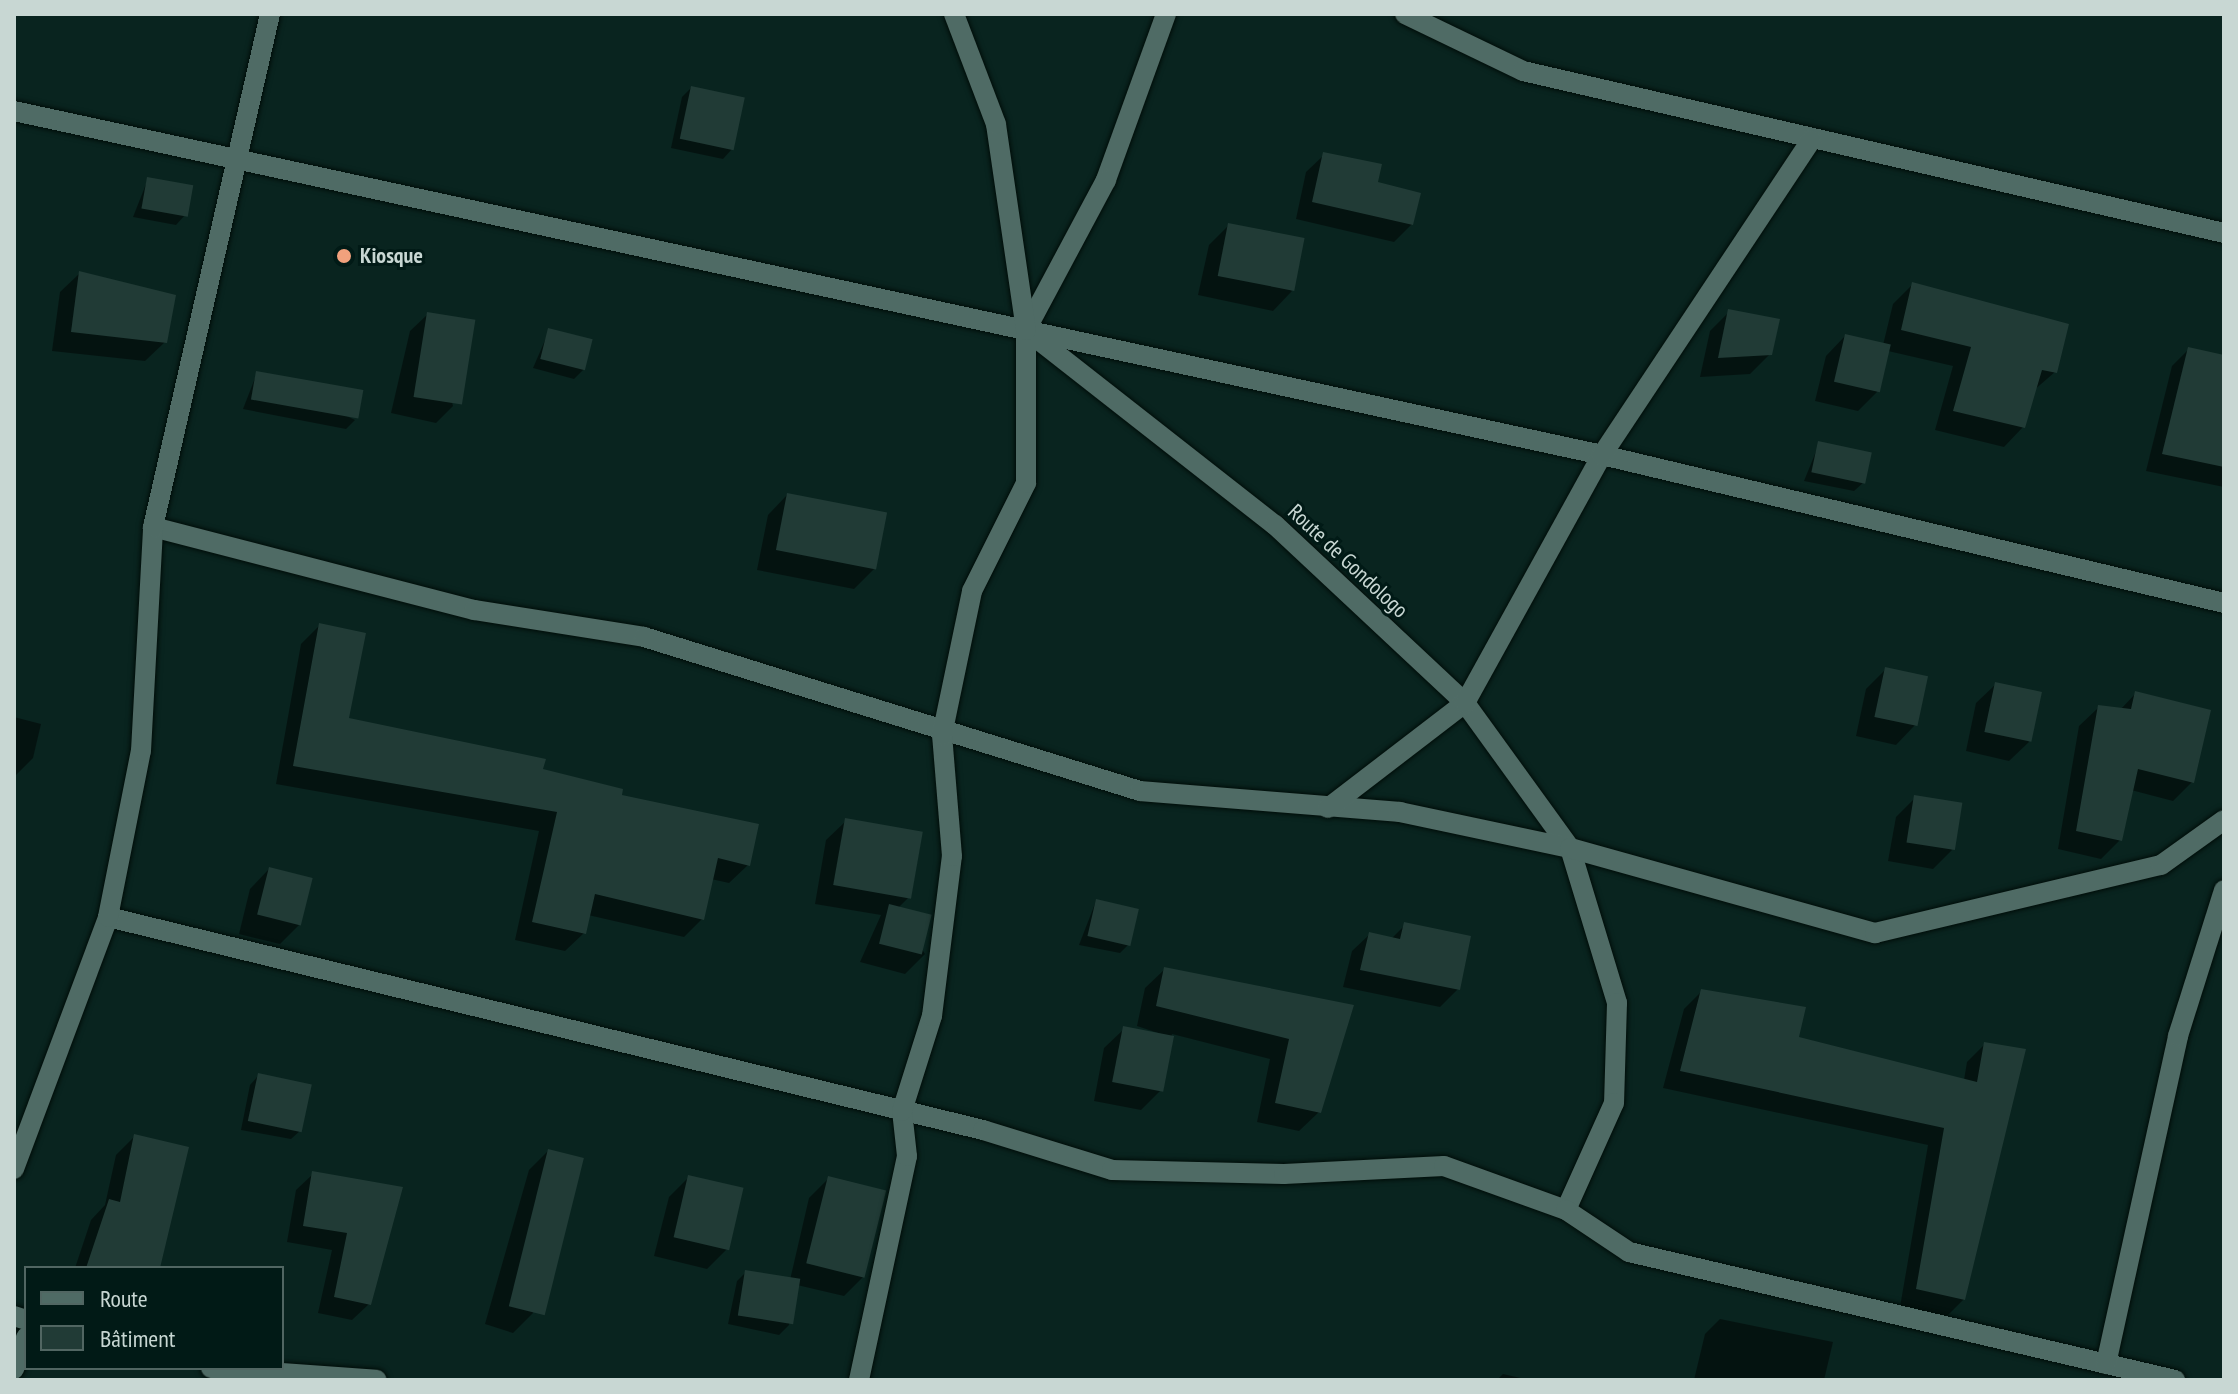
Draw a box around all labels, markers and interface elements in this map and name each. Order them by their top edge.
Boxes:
place label: Kiosque [360,243,423,269]
marker: Kiosque [335,247,353,265]
street label: Route de Gondologo [1283,499,1413,623]
legend [24,1266,284,1370]
text: Route [100,1283,148,1314]
text: Bâtiment [100,1323,175,1354]

